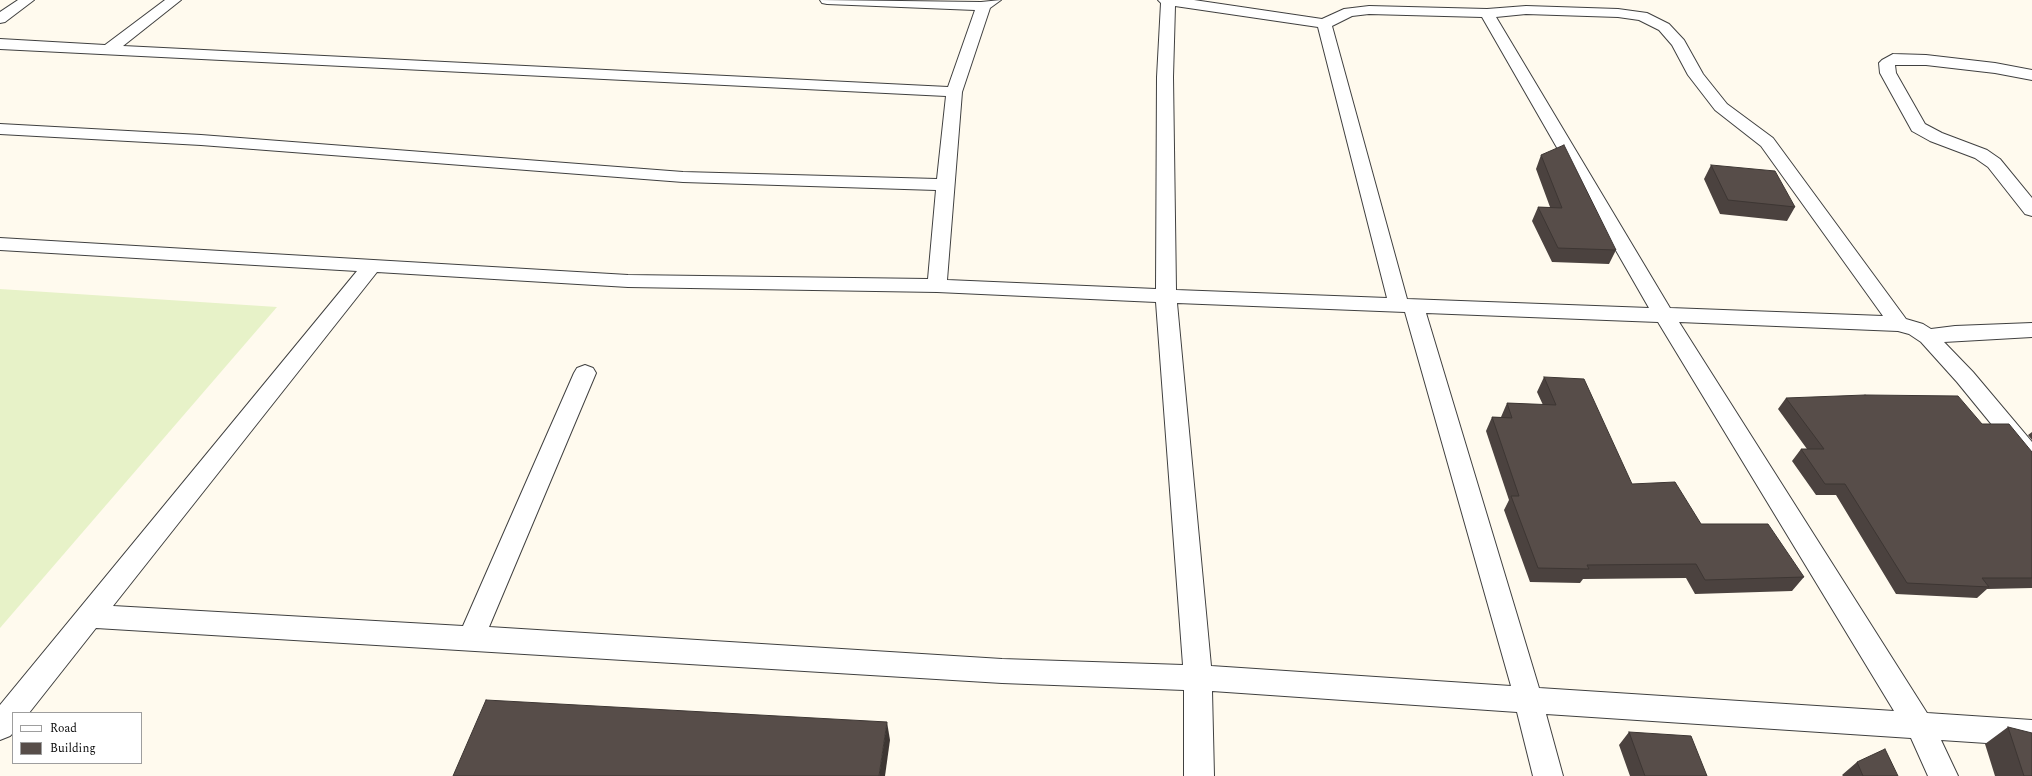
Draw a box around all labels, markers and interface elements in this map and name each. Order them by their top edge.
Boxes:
legend [12,712,142,764]
text: Road [50,719,77,738]
text: Building [50,739,96,758]

